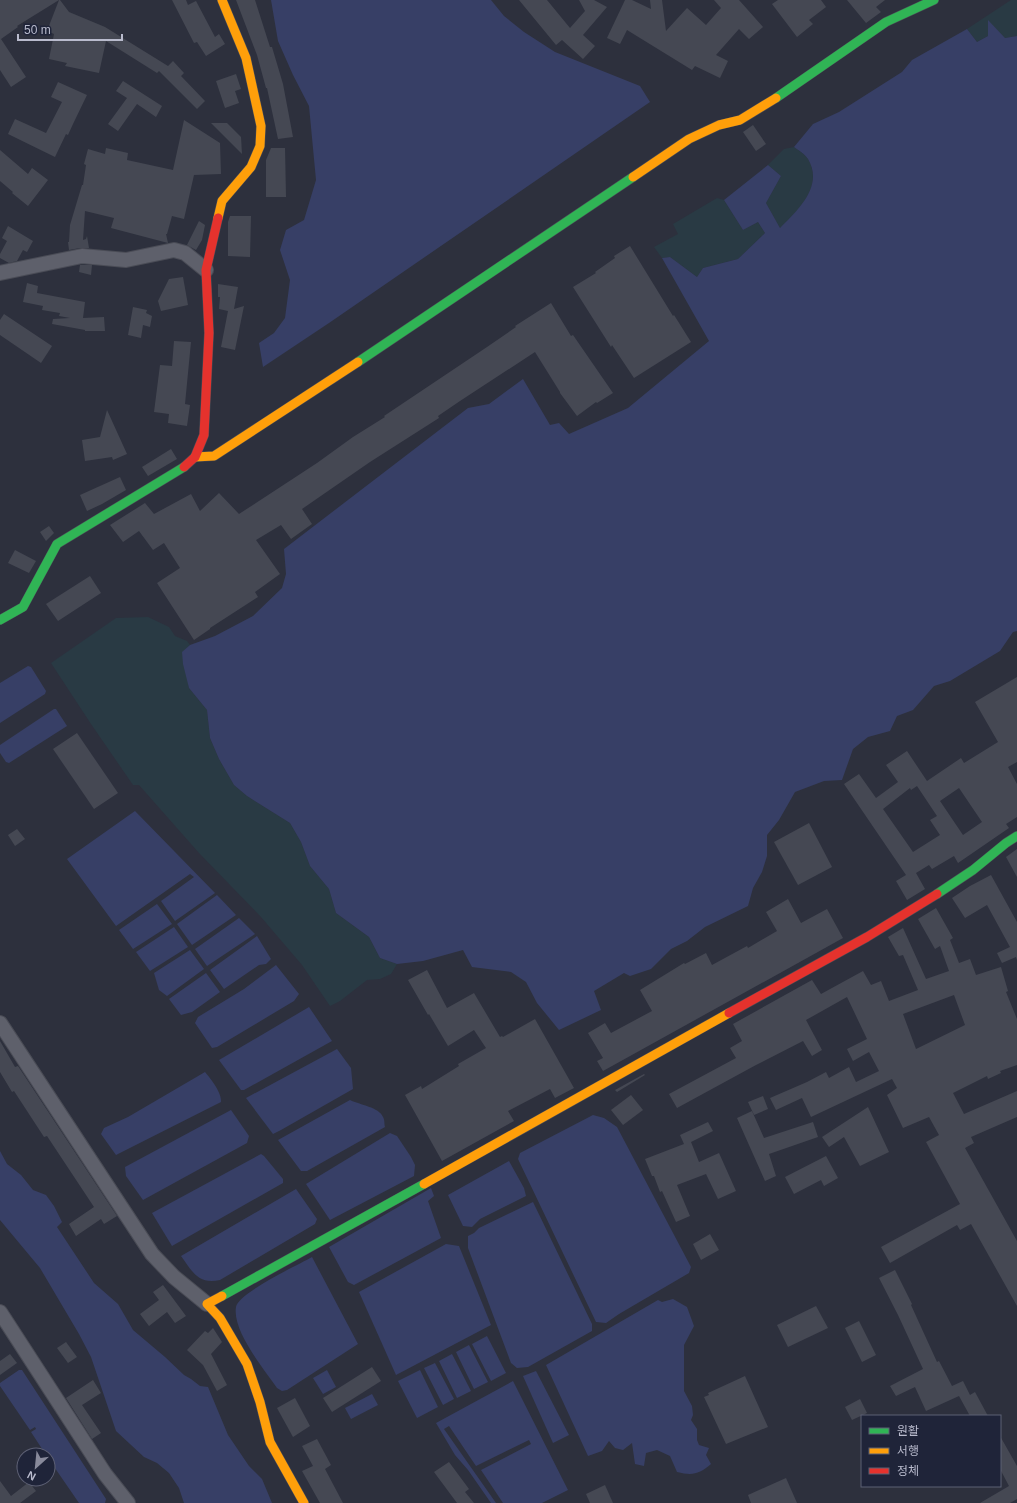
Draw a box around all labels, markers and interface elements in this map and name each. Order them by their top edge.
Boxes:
scale bar [18,16,122,42]
text: 50 m [24,23,51,37]
legend [861,1415,1001,1487]
text: 원활 [897,1424,919,1438]
text: 서행 [897,1444,919,1458]
north arrow [16,1447,56,1487]
text: 정체 [897,1464,919,1478]
text: N [25,1469,38,1483]

